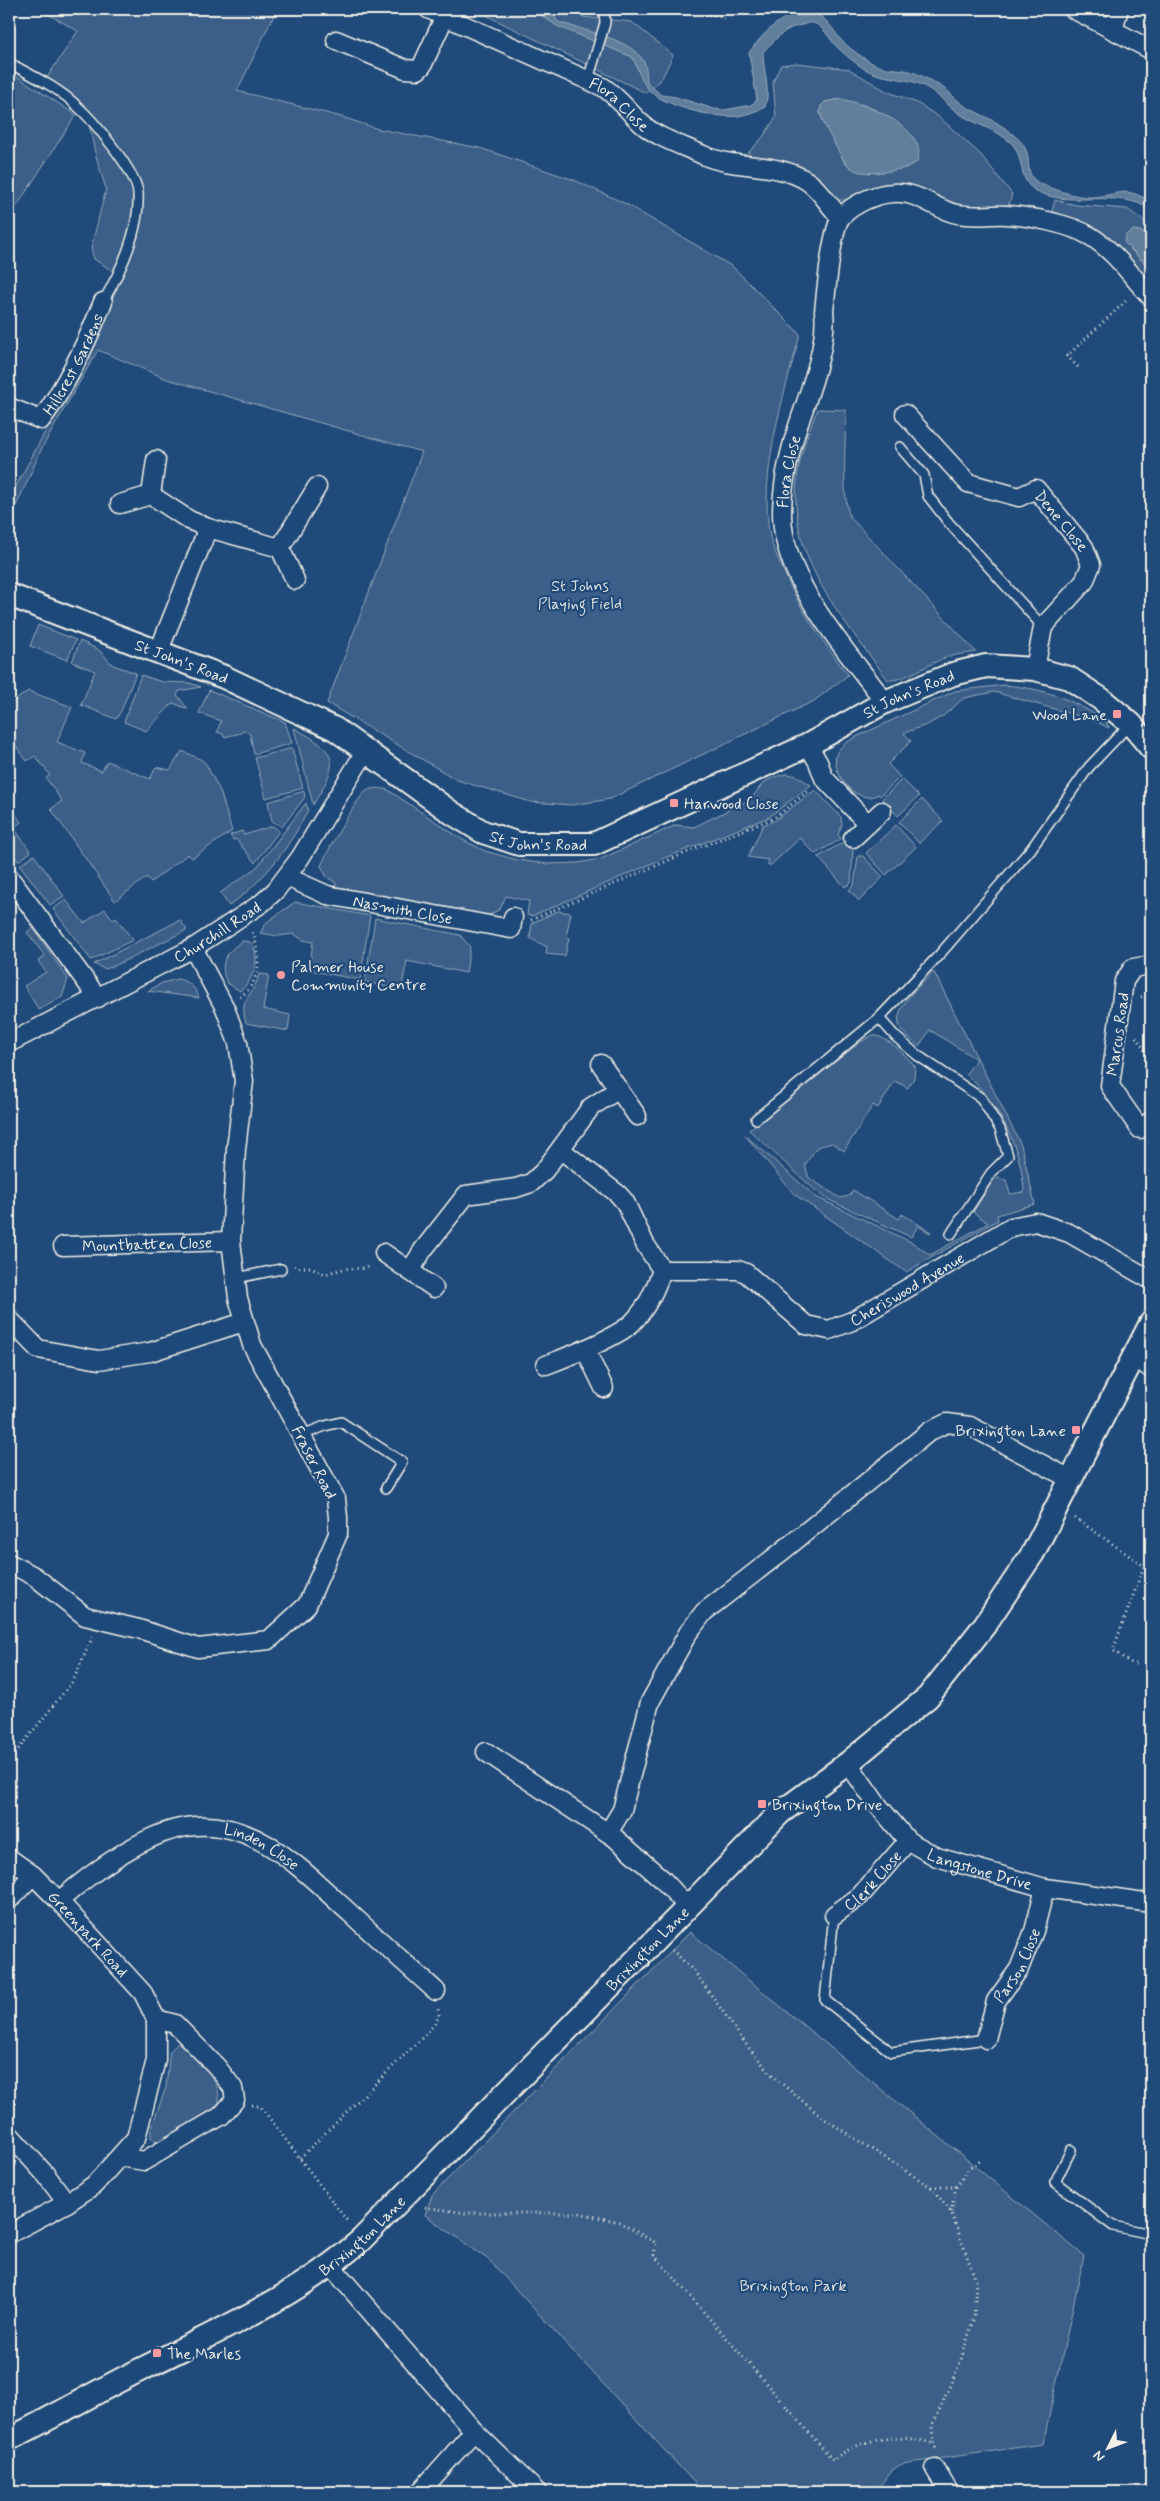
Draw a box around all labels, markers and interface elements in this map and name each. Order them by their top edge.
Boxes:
street label: Flora Close [586,73,653,138]
street label: Hillcrest Gardens [39,311,109,420]
street label: Flora Close [773,433,807,509]
street label: Dene Close [1029,486,1093,557]
park label: St Johns Playing Field [538,576,622,616]
street label: St John's Road [132,635,231,690]
street label: St John's Road [860,665,958,724]
place label: Wood Lane [1032,705,1107,726]
marker: Wood Lane [1111,708,1123,720]
place label: Harwood Close [684,794,779,815]
marker: Harwood Close [668,797,680,809]
street label: St John's Road [487,826,587,856]
street label: Nasmith Close [351,891,454,930]
street label: Churchill Road [170,897,266,968]
place label: Palmer House Community Centre [291,957,426,996]
marker: Palmer House Community Centre [275,969,287,981]
street label: Marcus Road [1102,991,1135,1077]
street label: Mountbatten Close [82,1233,212,1257]
street label: Cheriswood Avenue [846,1248,969,1332]
place label: Brixington Lane [956,1421,1066,1443]
street label: Fraser Road [286,1422,341,1503]
marker: Brixington Lane [1070,1424,1082,1436]
place label: Brixington Drive [772,1795,882,1817]
marker: Brixington Drive [756,1798,768,1810]
street label: Linden Close [221,1819,303,1876]
street label: Langstone Drive [923,1844,1034,1896]
street label: Clerk Close [840,1847,907,1916]
street label: Greenpark Road [43,1887,132,1982]
street label: Brixington Lane [602,1903,695,1996]
street label: Parson Close [989,1925,1046,2008]
street label: Brixington Lane [315,2192,411,2282]
park label: Brixington Park [739,2276,847,2298]
place label: The Marles [167,2344,241,2365]
marker: The Marles [151,2347,163,2359]
north arrow [1082,2424,1132,2474]
text: N [1089,2447,1109,2466]

